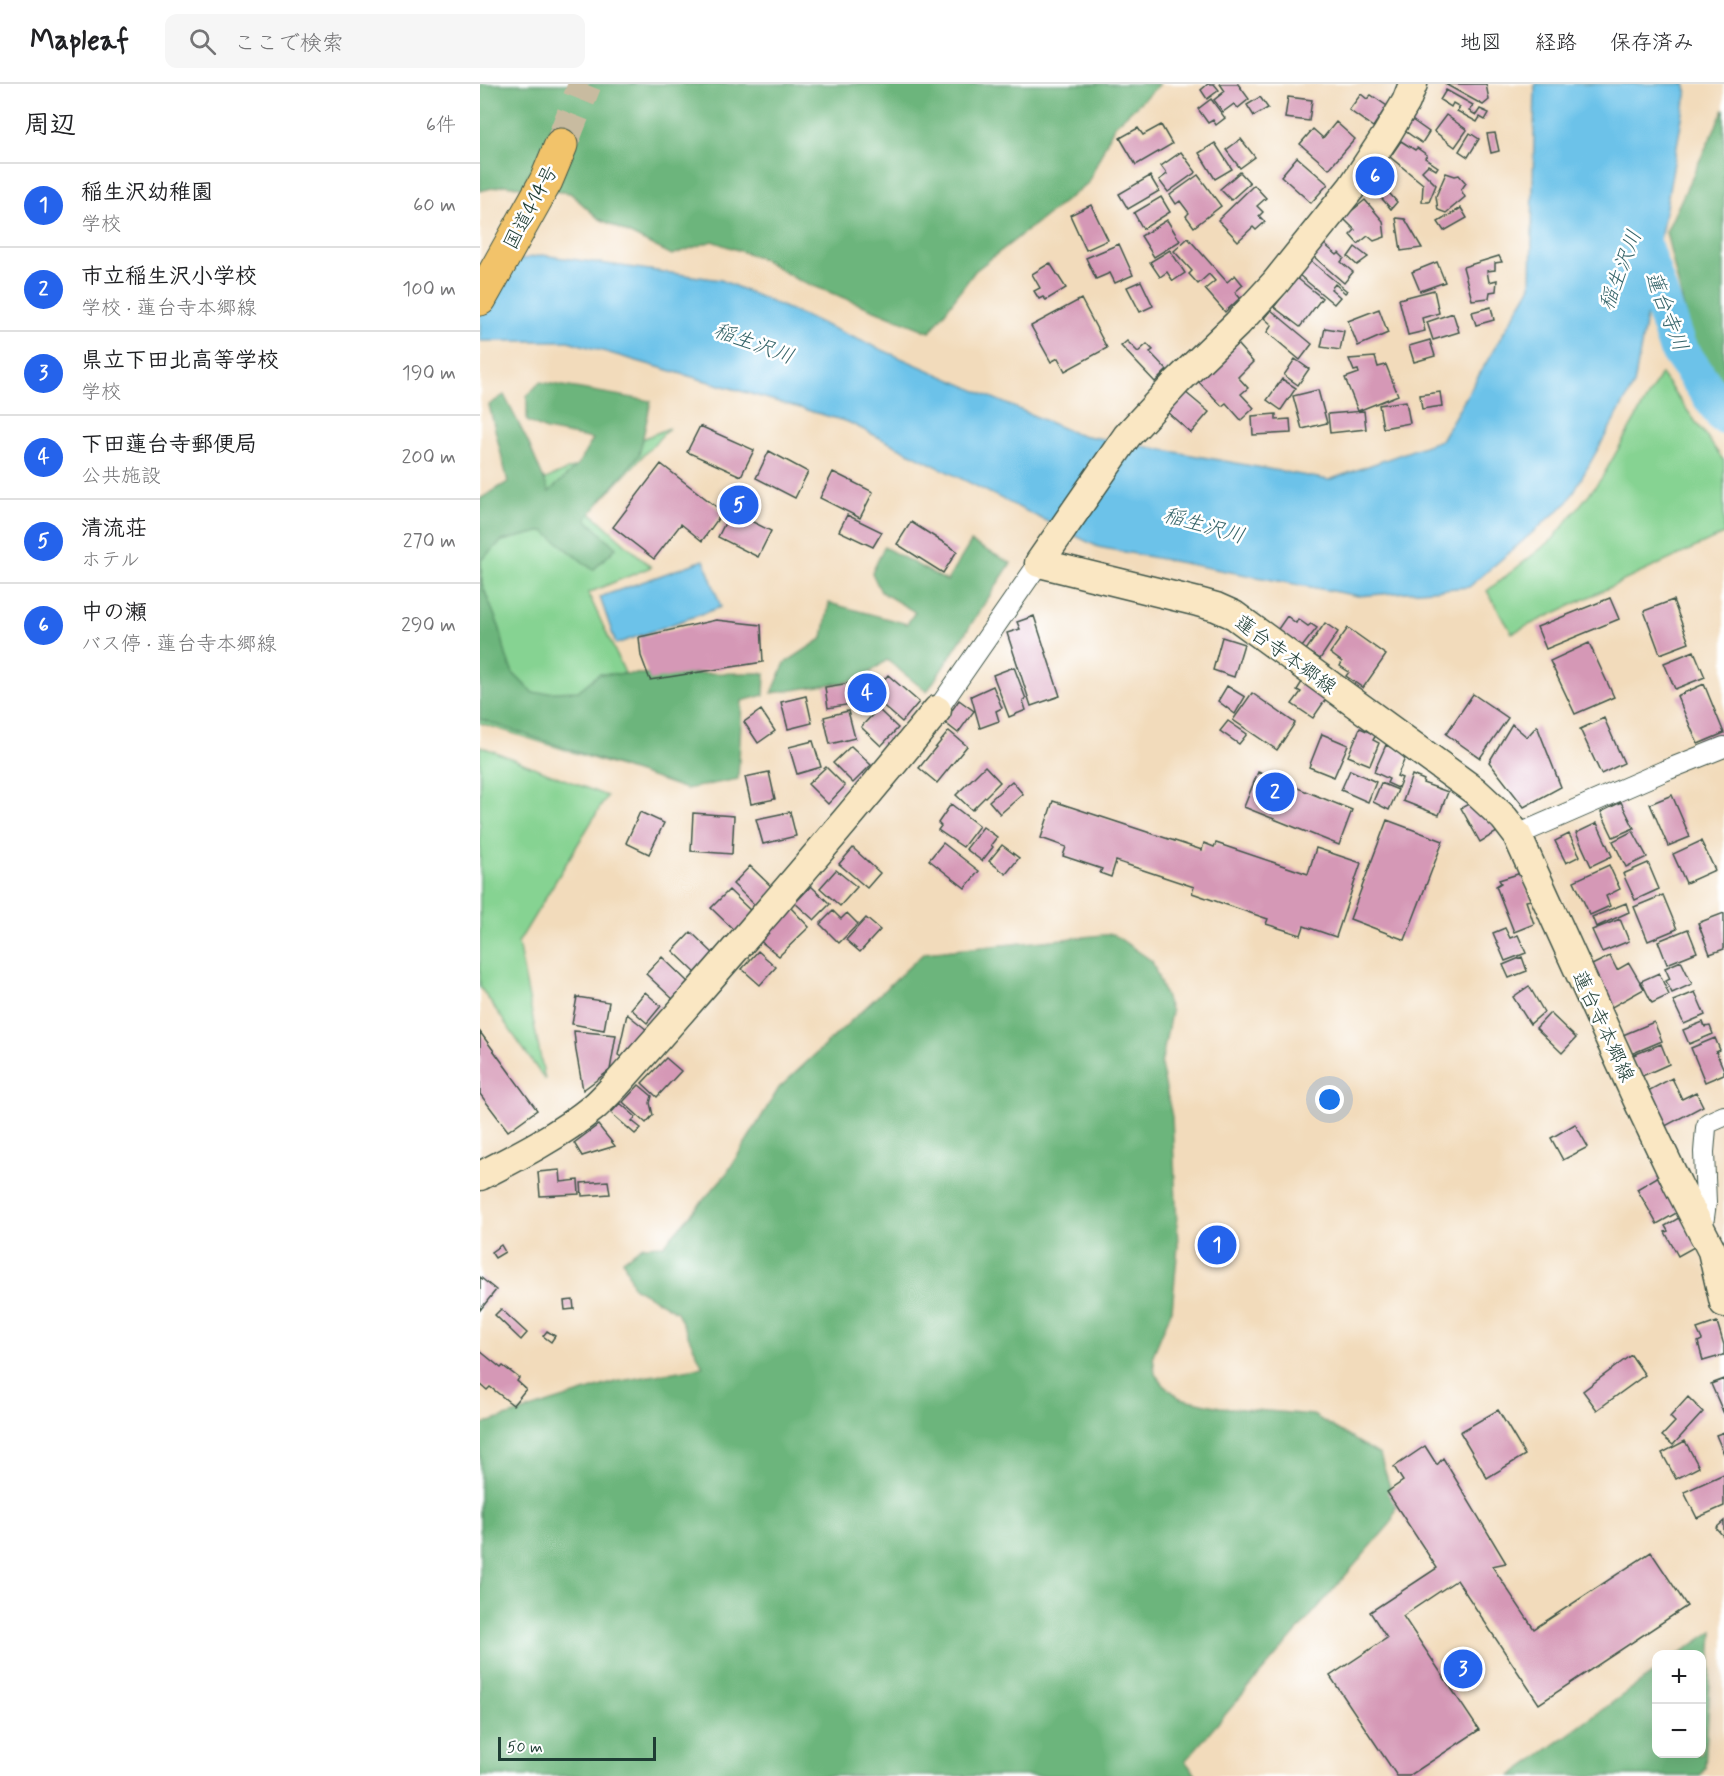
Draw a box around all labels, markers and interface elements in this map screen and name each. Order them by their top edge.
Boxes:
search box [165,14,585,68]
text: Mapleaf [30,23,129,60]
icon: search [186,25,219,58]
text: 地図 [1460,29,1502,57]
text: 経路 [1535,29,1577,57]
text: 保存済み [1610,29,1694,57]
text: ここで検索 [234,30,344,58]
text: 周辺 [24,109,76,143]
text: 6件 [426,112,456,139]
pin: 6 [1356,154,1394,199]
street label: 国道414号 [498,161,565,255]
text: 稲生沢幼稚園 [81,179,213,207]
text: 1 [39,192,48,219]
text: 60 m [413,192,456,219]
text: 学校 [81,211,121,238]
water label: 稲生沢川 [1593,226,1649,315]
text: 市立稲生沢小学校 [81,263,257,291]
water label: 蓮台寺川 [1638,267,1694,356]
text: 2 [39,276,48,303]
text: 100 m [402,276,456,303]
text: 学校 · 蓮台寺本郷線 [81,295,256,322]
water label: 稲生沢川 [709,316,798,371]
text: 県立下田北高等学校 [81,347,279,375]
text: 3 [39,360,48,387]
text: 190 m [402,360,456,387]
text: 学校 [81,379,121,406]
text: 下田蓮台寺郵便局 [81,431,257,459]
text: 4 [38,444,49,471]
text: 200 m [401,444,456,471]
text: 公共施設 [81,463,161,490]
pin: 5 [720,482,758,528]
water label: 稲生沢川 [1159,501,1248,551]
text: 清流荘 [81,515,147,543]
text: 5 [38,528,50,555]
text: 270 m [403,528,456,555]
text: ホテル [81,547,140,574]
text: 中の瀬 [81,599,147,627]
street label: 蓮台寺本郷線 [1229,609,1342,701]
text: 6 [38,612,49,639]
text: 290 m [401,612,456,639]
text: バス停 · 蓮台寺本郷線 [81,631,276,658]
pin: 4 [848,670,886,716]
pin: 2 [1256,770,1294,814]
street label: 蓮台寺本郷線 [1565,967,1640,1087]
your location [1315,1085,1344,1114]
pin: 1 [1198,1222,1236,1268]
pin: 3 [1444,1646,1482,1692]
map controls [1652,1650,1706,1758]
button: + [1652,1650,1706,1704]
button: − [1652,1704,1706,1758]
scale bar [498,1734,656,1762]
text: 50 m [507,1737,543,1758]

